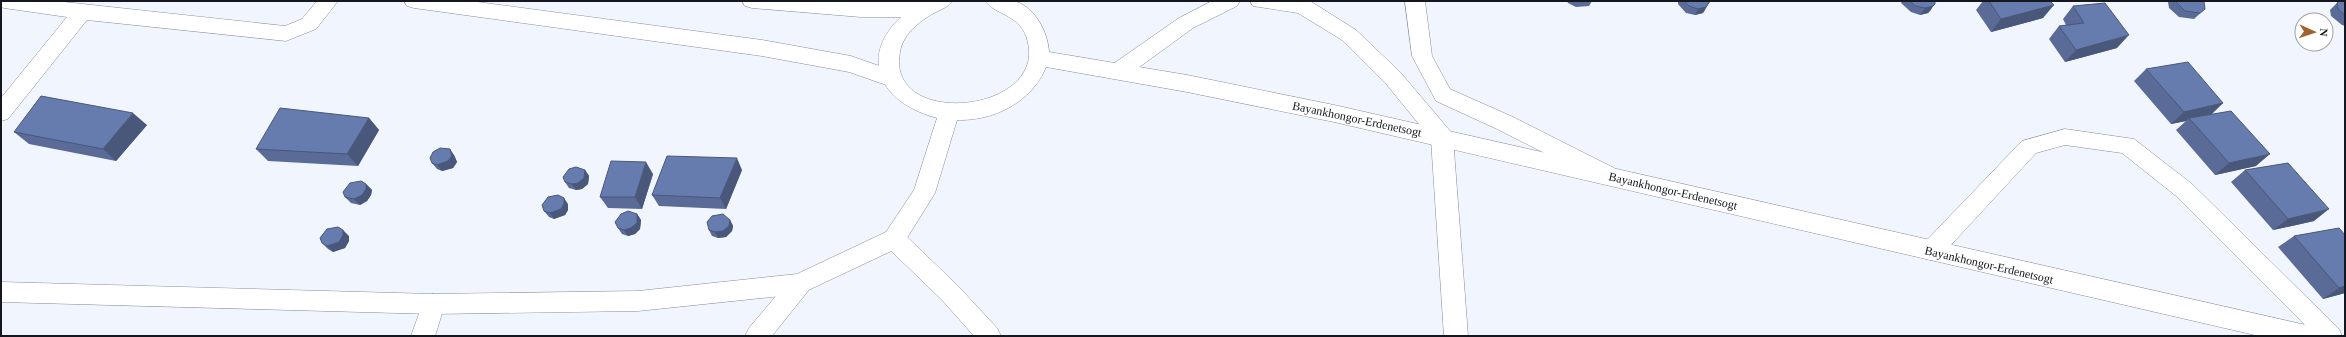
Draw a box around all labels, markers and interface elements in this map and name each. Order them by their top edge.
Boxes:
north arrow [2294,12,2334,52]
text: N [2318,28,2330,37]
street label: Bayankhongor-Erdenetsogt [1291,98,1424,140]
street label: Bayankhongor-Erdenetsogt [1607,169,1739,213]
street label: Bayankhongor-Erdenetsogt [1923,243,2055,287]

